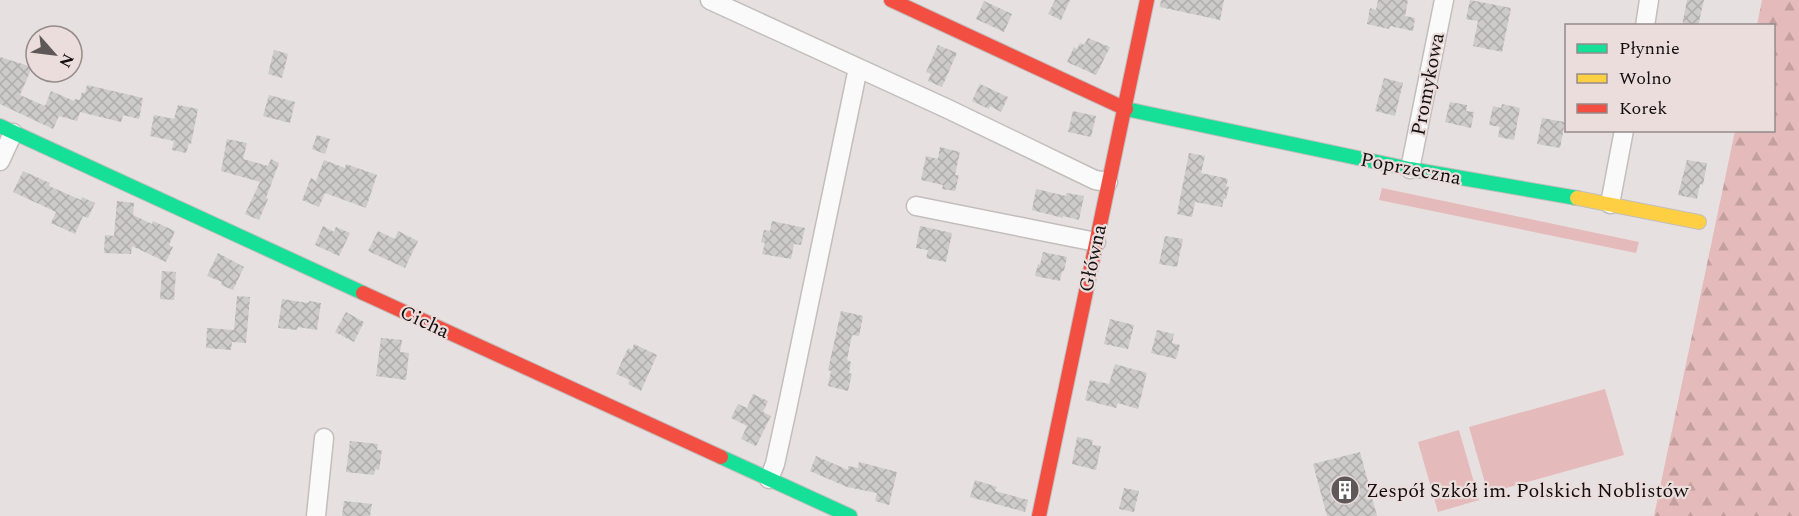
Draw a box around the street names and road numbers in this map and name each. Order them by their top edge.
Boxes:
street label: Promykowa [1403,30,1453,138]
street label: Poprzeczna [1358,145,1464,193]
street label: Główna [1071,221,1115,295]
street label: Cicha [395,297,455,347]

